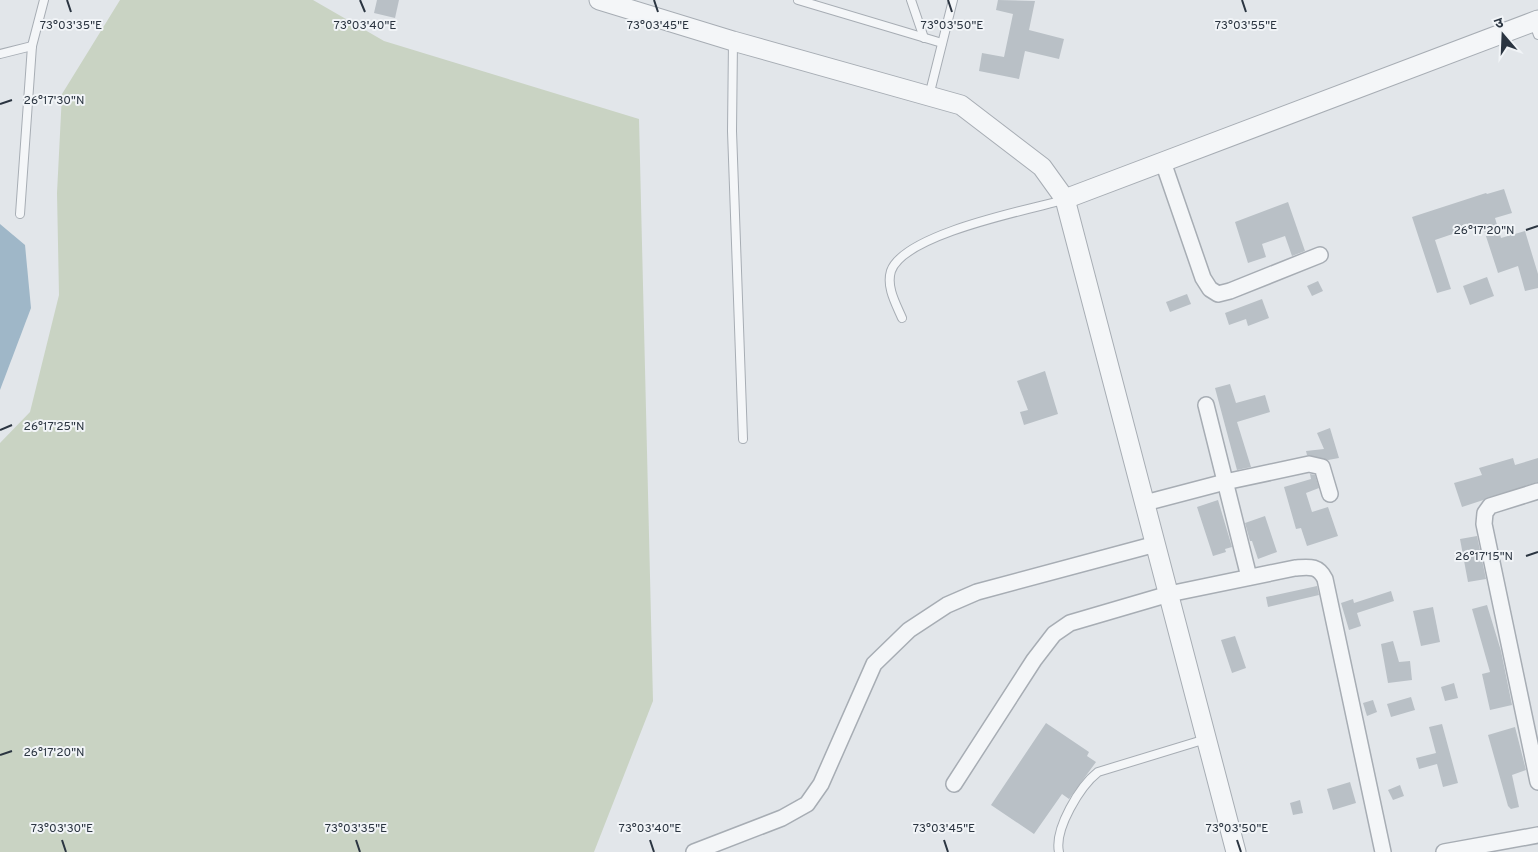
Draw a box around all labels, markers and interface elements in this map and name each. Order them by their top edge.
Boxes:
north arrow [1478,10,1528,60]
text: उ [1493,14,1507,33]
text: 73°03'35"E [40,18,102,34]
text: 73°03'40"E [334,18,396,34]
text: 73°03'45"E [627,18,689,34]
text: 73°03'50"E [921,18,983,34]
text: 73°03'55"E [1215,18,1277,34]
text: 26°17'30"N [24,93,84,109]
text: 26°17'20"N [1453,223,1515,239]
text: 26°17'25"N [24,419,84,435]
text: 26°17'15"N [1455,549,1513,565]
text: 26°17'20"N [23,745,85,761]
text: 73°03'30"E [31,821,93,837]
text: 73°03'35"E [325,821,387,837]
text: 73°03'40"E [619,821,681,837]
text: 73°03'45"E [913,821,975,837]
text: 73°03'50"E [1206,821,1268,837]

